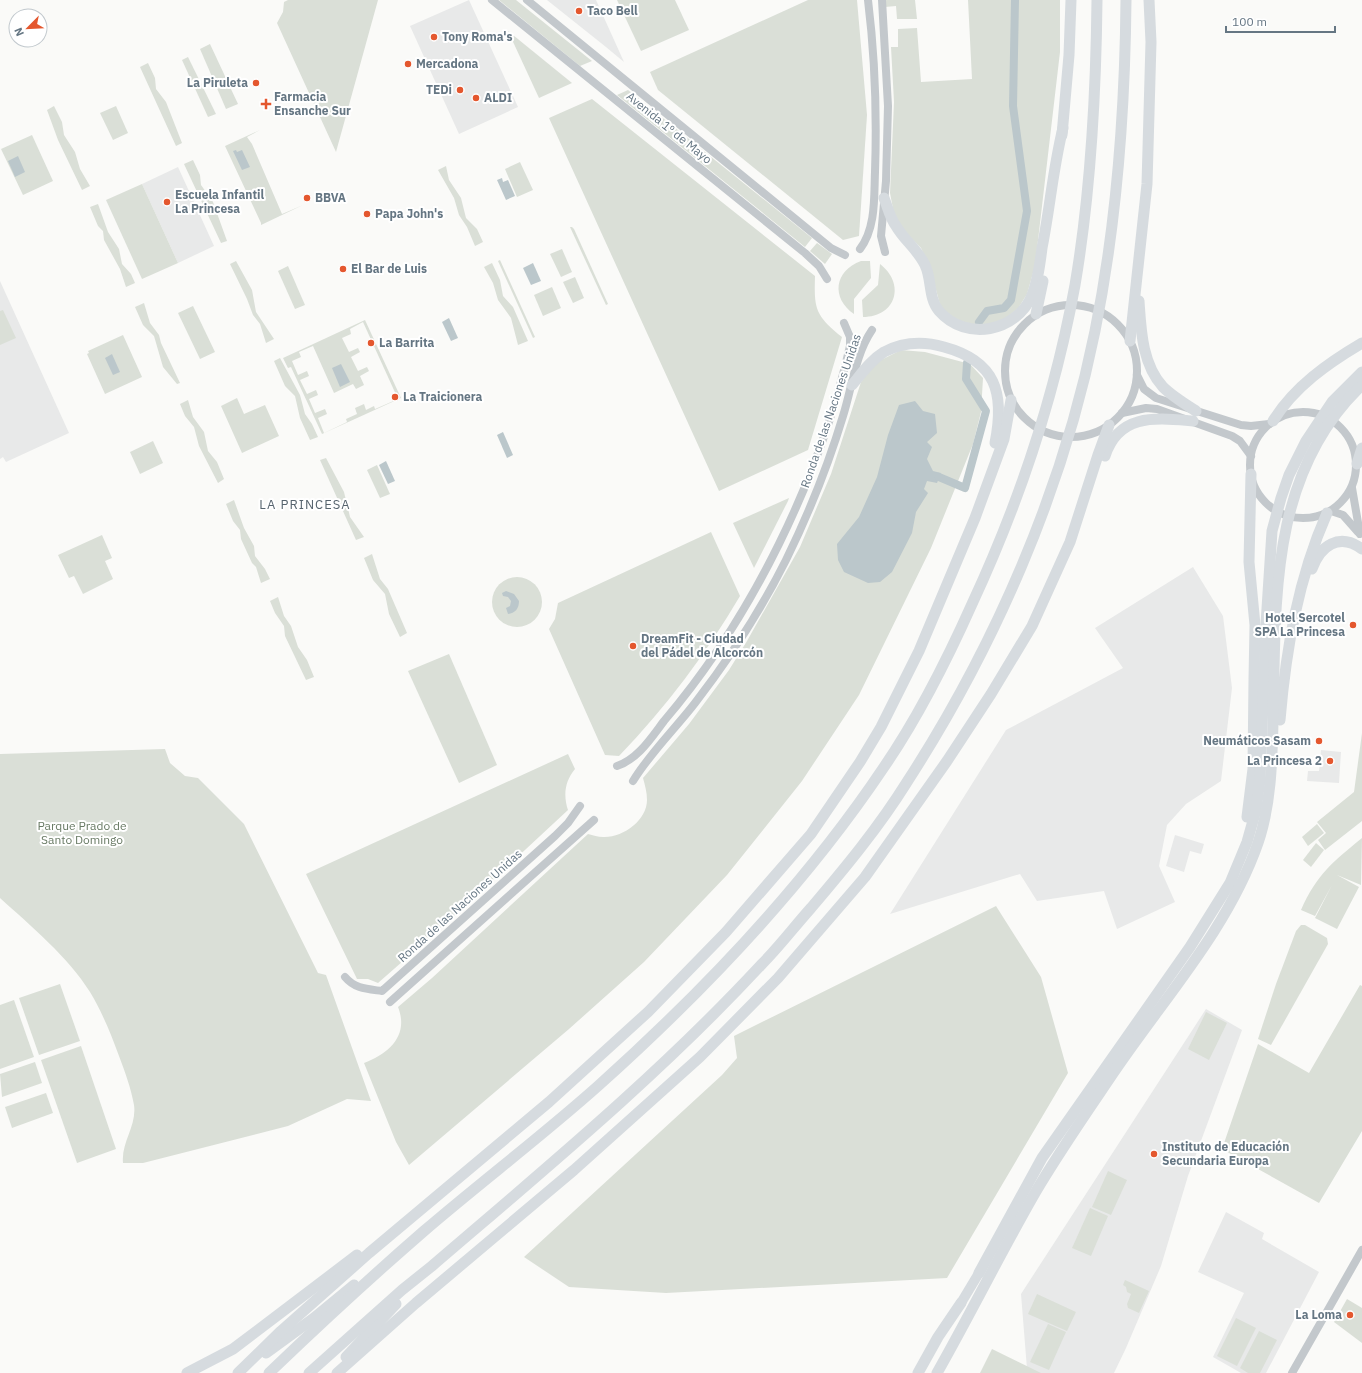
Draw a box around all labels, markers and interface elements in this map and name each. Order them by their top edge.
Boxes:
place label: Taco Bell [587,3,638,18]
marker: Taco Bell [574,6,584,16]
north arrow [8,8,48,48]
scale bar [1226,8,1335,34]
text: 100 m [1232,14,1267,29]
text: N [11,26,27,39]
place label: Tony Roma's [442,29,513,44]
marker: Tony Roma's [429,32,439,42]
place label: Mercadona [416,56,479,71]
marker: Mercadona [403,59,413,69]
place label: La Piruleta [187,75,248,90]
marker: La Piruleta [251,78,261,88]
place label: TEDi [426,82,452,97]
marker: TEDi [455,85,465,95]
street label: Avenida 1º de Mayo [623,88,715,167]
place label: Farmacia Ensanche Sur [274,89,351,118]
place label: ALDI [484,90,512,105]
marker: ALDI [471,93,481,103]
marker: Farmacia Ensanche Sur [261,99,271,109]
place label: Escuela Infantil La Princesa [175,187,264,216]
place label: BBVA [315,190,346,205]
marker: BBVA [302,193,312,203]
marker: Escuela Infantil La Princesa [162,197,172,207]
place label: Papa John's [375,206,443,221]
marker: Papa John's [362,209,372,219]
place label: El Bar de Luis [351,261,427,276]
marker: El Bar de Luis [338,264,348,274]
street label: Ronda de las Naciones Unidas [797,332,864,490]
place label: La Barrita [379,335,435,350]
marker: La Barrita [366,338,376,348]
place label: La Traicionera [403,389,482,404]
marker: La Traicionera [390,392,400,402]
district label: LA PRINCESA [259,496,351,513]
place label: Hotel Sercotel SPA La Princesa [1254,610,1345,639]
marker: Hotel Sercotel SPA La Princesa [1348,620,1358,630]
place label: DreamFit - Ciudad del Pádel de Alcorcón [641,631,763,660]
marker: DreamFit - Ciudad del Pádel de Alcorcón [628,641,638,651]
place label: Neumáticos Sasam [1203,733,1311,748]
marker: Neumáticos Sasam [1314,736,1324,746]
place label: La Princesa 2 [1247,753,1322,768]
marker: La Princesa 2 [1325,756,1335,766]
park label: Parque Prado de Santo Domingo [37,818,127,847]
street label: Ronda de las Naciones Unidas [395,846,525,965]
place label: Instituto de Educación Secundaria Europa [1162,1139,1289,1168]
marker: Instituto de Educación Secundaria Europa [1149,1149,1159,1159]
place label: La Loma [1295,1307,1342,1322]
marker: La Loma [1345,1310,1355,1320]

